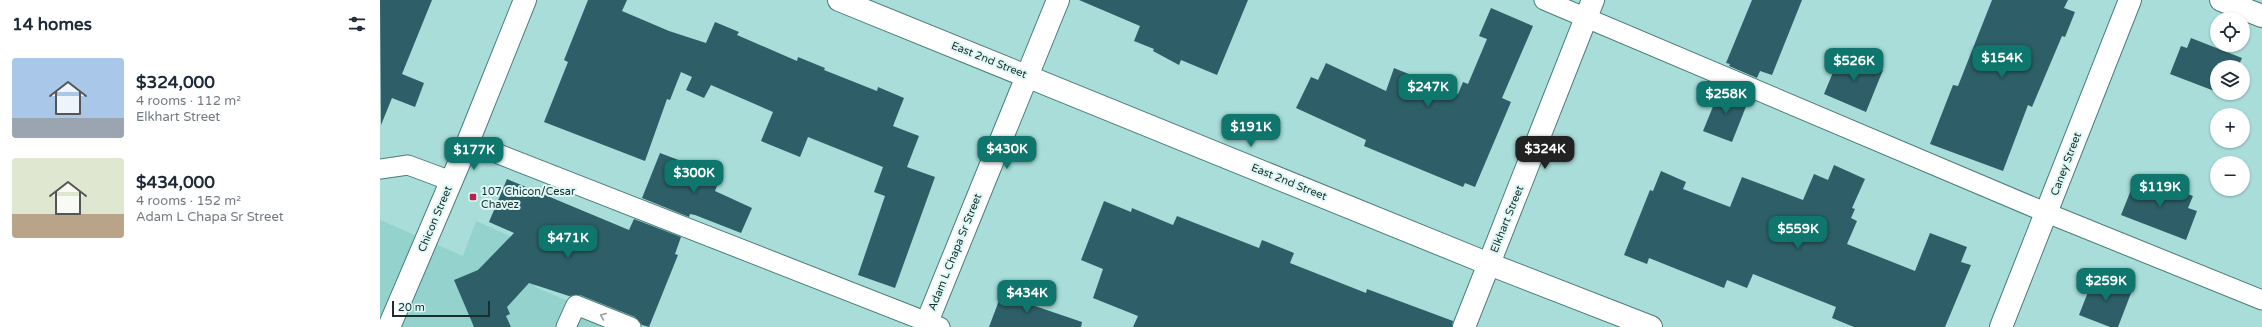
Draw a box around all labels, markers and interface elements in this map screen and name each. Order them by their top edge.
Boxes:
map controls [2210,12,2250,196]
button: locate [2210,12,2250,52]
icon: filters [346,13,368,35]
text: 14 homes [12,14,92,35]
street label: East 2nd Street [949,39,1029,81]
pin: $154K [1974,45,2030,79]
pin: $526K [1826,48,1882,82]
text: $154K [1981,50,2023,66]
text: $526K [1833,53,1875,69]
button: layers [2210,60,2250,100]
text: $324,000 [136,72,215,93]
icon: home [44,74,92,122]
pin: $247K [1400,74,1456,108]
text: $247K [1407,79,1449,95]
pin: $258K [1698,81,1754,115]
text: $258K [1705,86,1747,102]
text: 4 rooms · 112 m² [136,93,241,109]
button: + [2210,108,2250,148]
text: Elkhart Street [136,109,220,125]
pin: $191K [1223,114,1279,148]
text: $191K [1230,119,1272,135]
street label: Caney Street [2048,130,2084,198]
pin: $430K [979,136,1035,170]
pin: $324K [1517,136,1573,170]
pin: $177K [446,137,502,171]
text: $430K [986,141,1028,157]
text: $324K [1524,141,1566,157]
text: $177K [453,142,495,158]
button: − [2210,156,2250,196]
pin: $300K [666,160,722,194]
street label: East 2nd Street [1249,161,1329,203]
text: $300K [673,165,715,181]
text: $434,000 [136,172,215,193]
icon: home [44,174,92,222]
pin: $119K [2132,174,2188,208]
text: $119K [2139,179,2181,195]
street label: Elkhart Street [1488,183,1526,255]
street label: Chicon Street [415,184,455,254]
place label: 107 Chicon/Cesar Chavez [481,185,576,211]
marker: 107 Chicon/Cesar Chavez [468,192,478,202]
street label: Adam L Chapa Sr Street [926,192,984,312]
text: 4 rooms · 152 m² [136,193,241,209]
text: Adam L Chapa Sr Street [136,209,284,225]
pin: $559K [1770,216,1826,250]
text: $559K [1777,221,1819,237]
pin: $471K [540,225,596,259]
text: $471K [547,230,589,246]
pin: $259K [2078,268,2134,302]
text: $259K [2085,273,2127,289]
pin: $434K [999,280,1055,314]
text: $434K [1006,285,1048,301]
scale bar [392,299,490,318]
text: 20 m [398,301,425,314]
one-way arrow [600,312,607,320]

